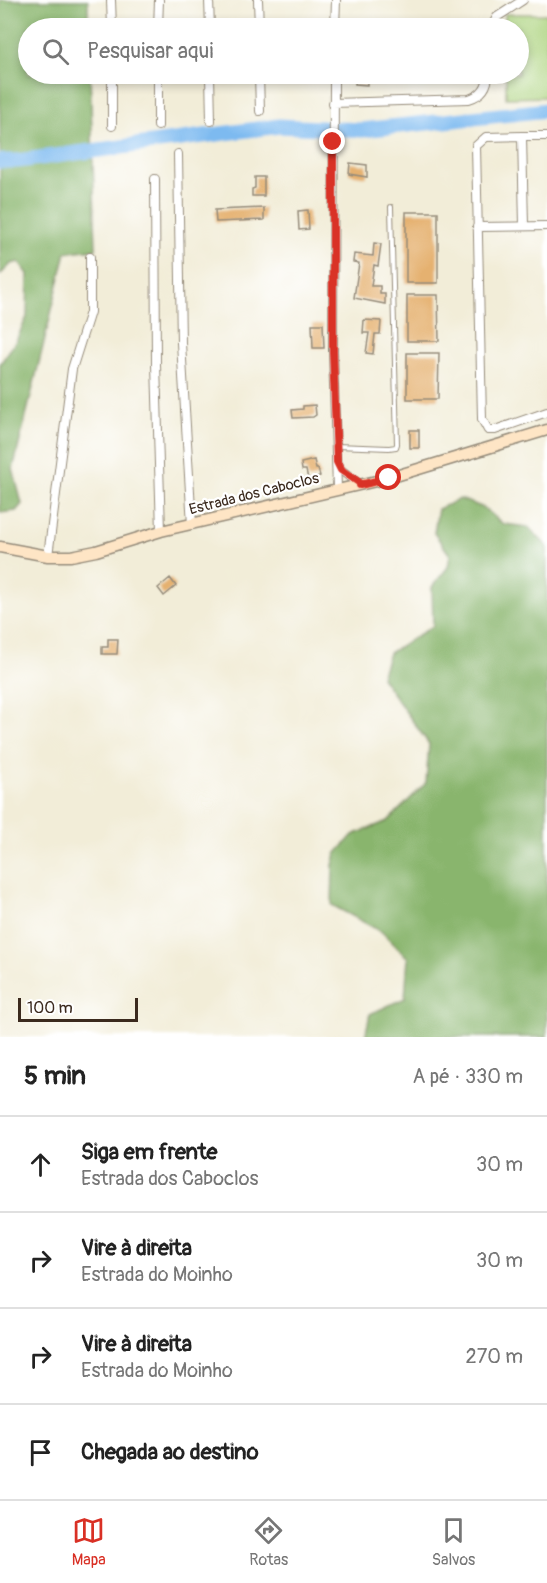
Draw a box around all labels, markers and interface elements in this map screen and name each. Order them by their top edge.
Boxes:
search box [18,18,529,84]
icon: search [39,35,72,68]
text: Pesquisar aqui [87,37,213,65]
route end [319,128,345,154]
route start [375,464,401,490]
street label: Estrada dos Caboclos [187,469,321,519]
scale bar [18,995,138,1022]
text: 100 m [27,998,73,1018]
text: 5 min [24,1060,86,1092]
text: A pé · 330 m [412,1064,523,1089]
text: Siga em frente [81,1138,217,1166]
icon: ahead [24,1148,57,1181]
text: 30 m [476,1152,523,1177]
text: Estrada dos Caboclos [81,1166,259,1191]
text: Vire à direita [81,1234,192,1262]
icon: right [24,1244,57,1277]
text: 30 m [476,1248,523,1273]
text: Estrada do Moinho [81,1262,233,1287]
text: Vire à direita [81,1330,192,1358]
icon: right [24,1340,57,1373]
text: 270 m [465,1344,523,1369]
text: Estrada do Moinho [81,1358,233,1383]
icon: arrive [24,1436,57,1469]
text: Chegada ao destino [81,1438,259,1466]
tab: Mapa [72,1514,106,1570]
tab: Rotas [249,1514,288,1570]
tab: Salvos [432,1514,475,1570]

